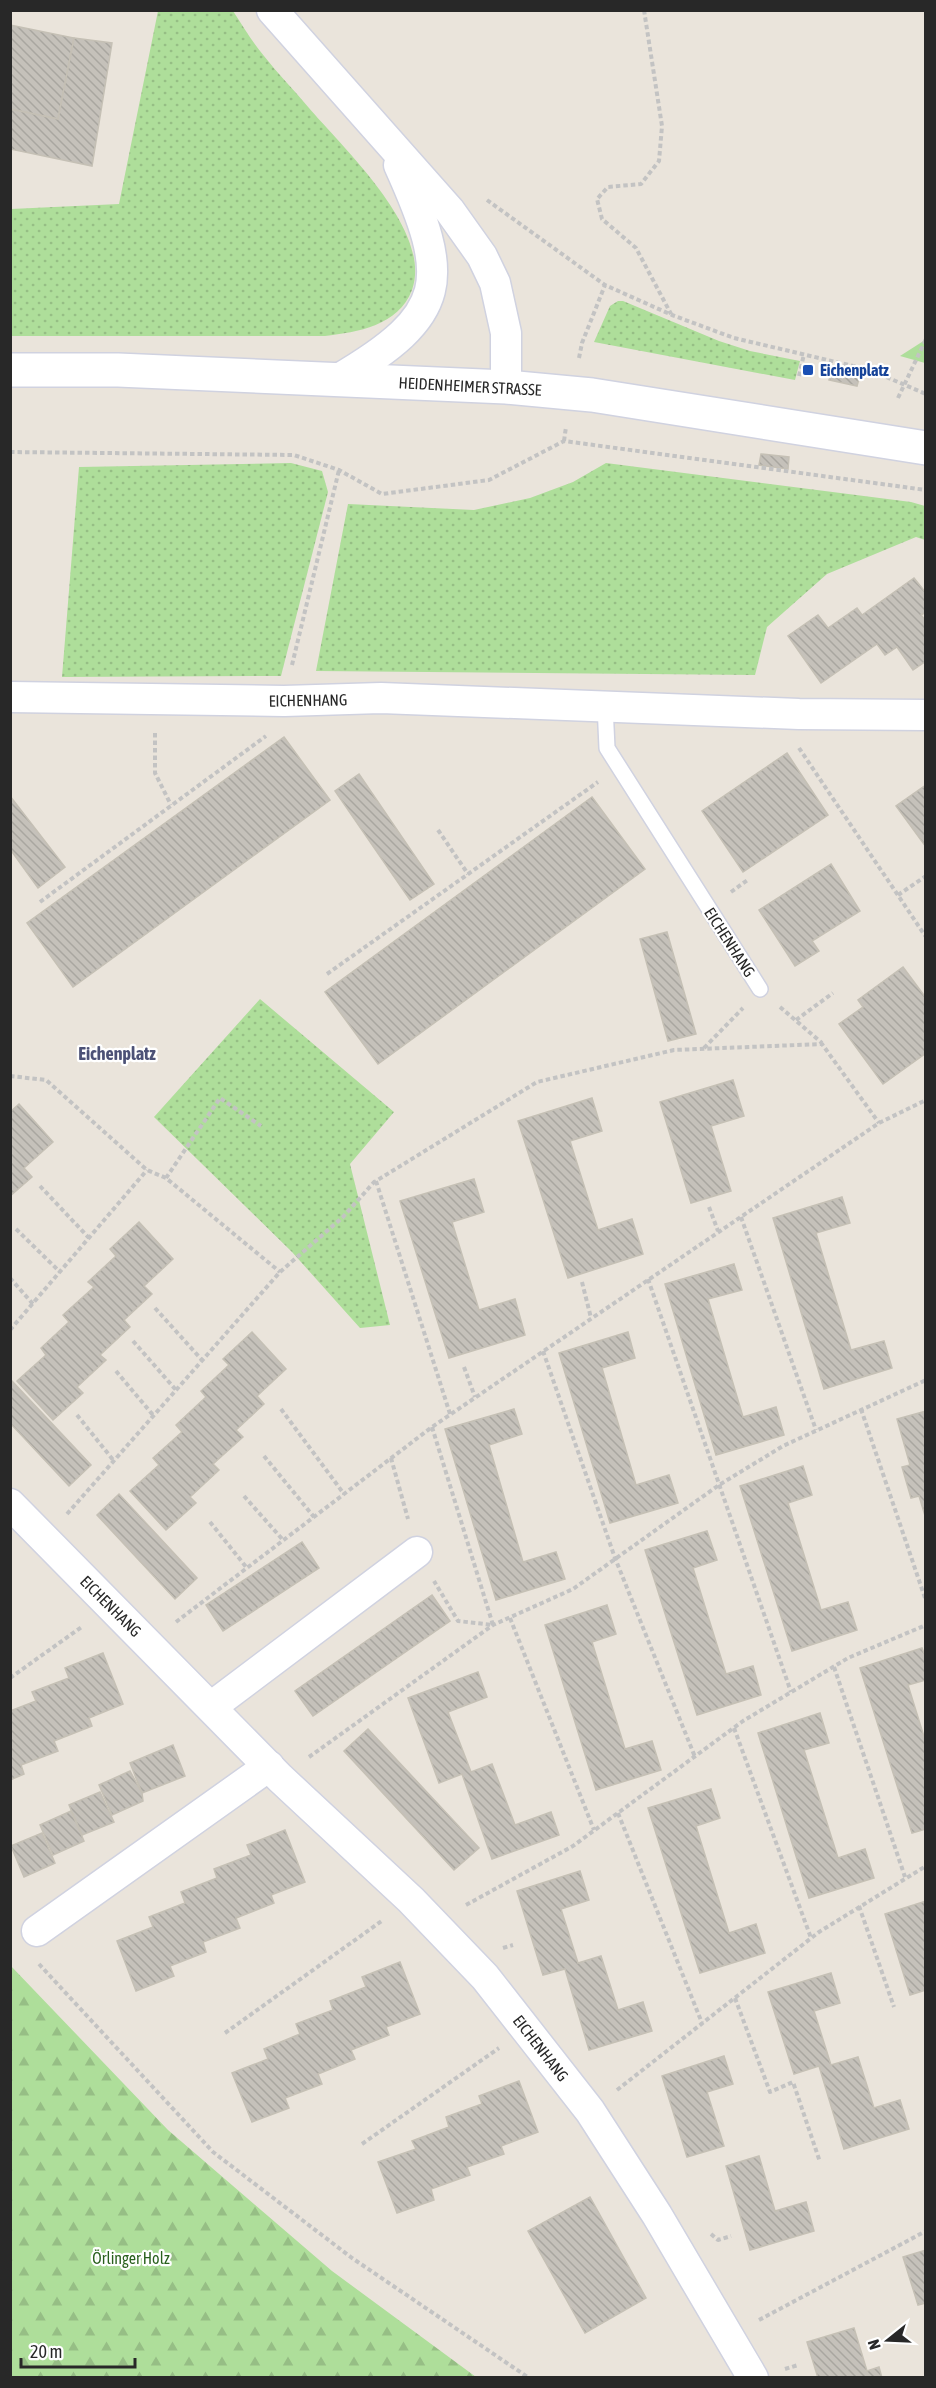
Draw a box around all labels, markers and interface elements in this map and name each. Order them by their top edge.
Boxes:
place label: Eichenplatz [820,361,889,379]
marker: Eichenplatz [801,363,815,377]
street label: HEIDENHEIMER STRASSE [398,373,542,399]
street label: EICHENHANG [268,690,348,710]
street label: EICHENHANG [701,904,759,980]
district label: Eichenplatz [78,1043,156,1064]
street label: EICHENHANG [77,1572,145,1640]
street label: EICHENHANG [510,2011,572,2085]
park label: Örlinger Holz [92,2249,170,2268]
north arrow [858,2310,918,2370]
scale bar [21,2331,135,2369]
text: N [864,2337,884,2352]
text: 20 m [30,2341,62,2362]

